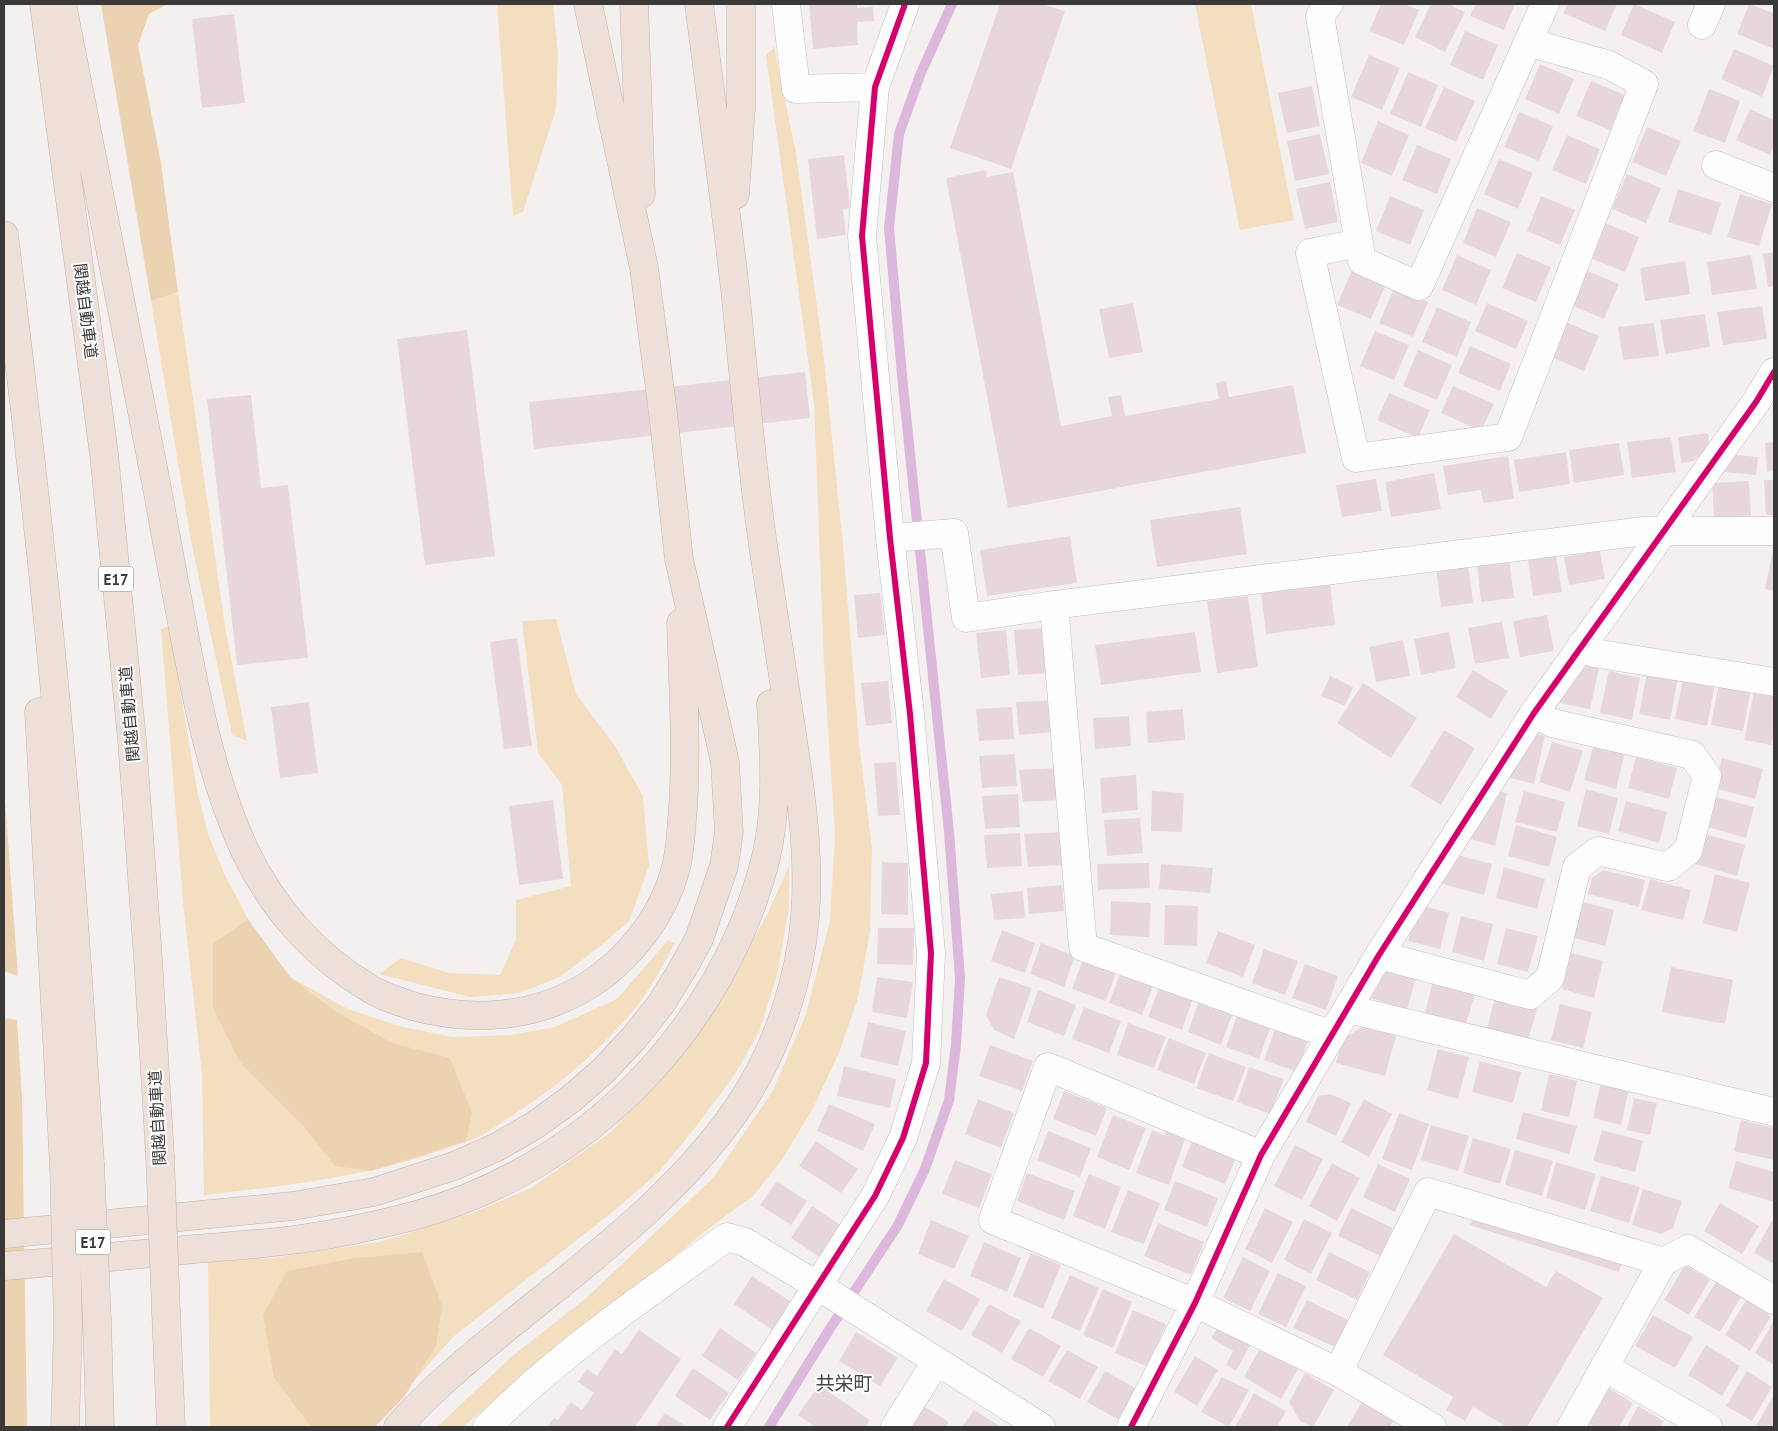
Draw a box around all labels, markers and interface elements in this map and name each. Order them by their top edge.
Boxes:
street label: 関越自動車道 [70,262,102,360]
road number: E17 [98,566,134,592]
street label: 関越自動車道 [115,665,143,763]
street label: 関越自動車道 [145,1070,169,1166]
road number: E17 [76,1230,110,1254]
district label: 共栄町 [815,1371,873,1395]

